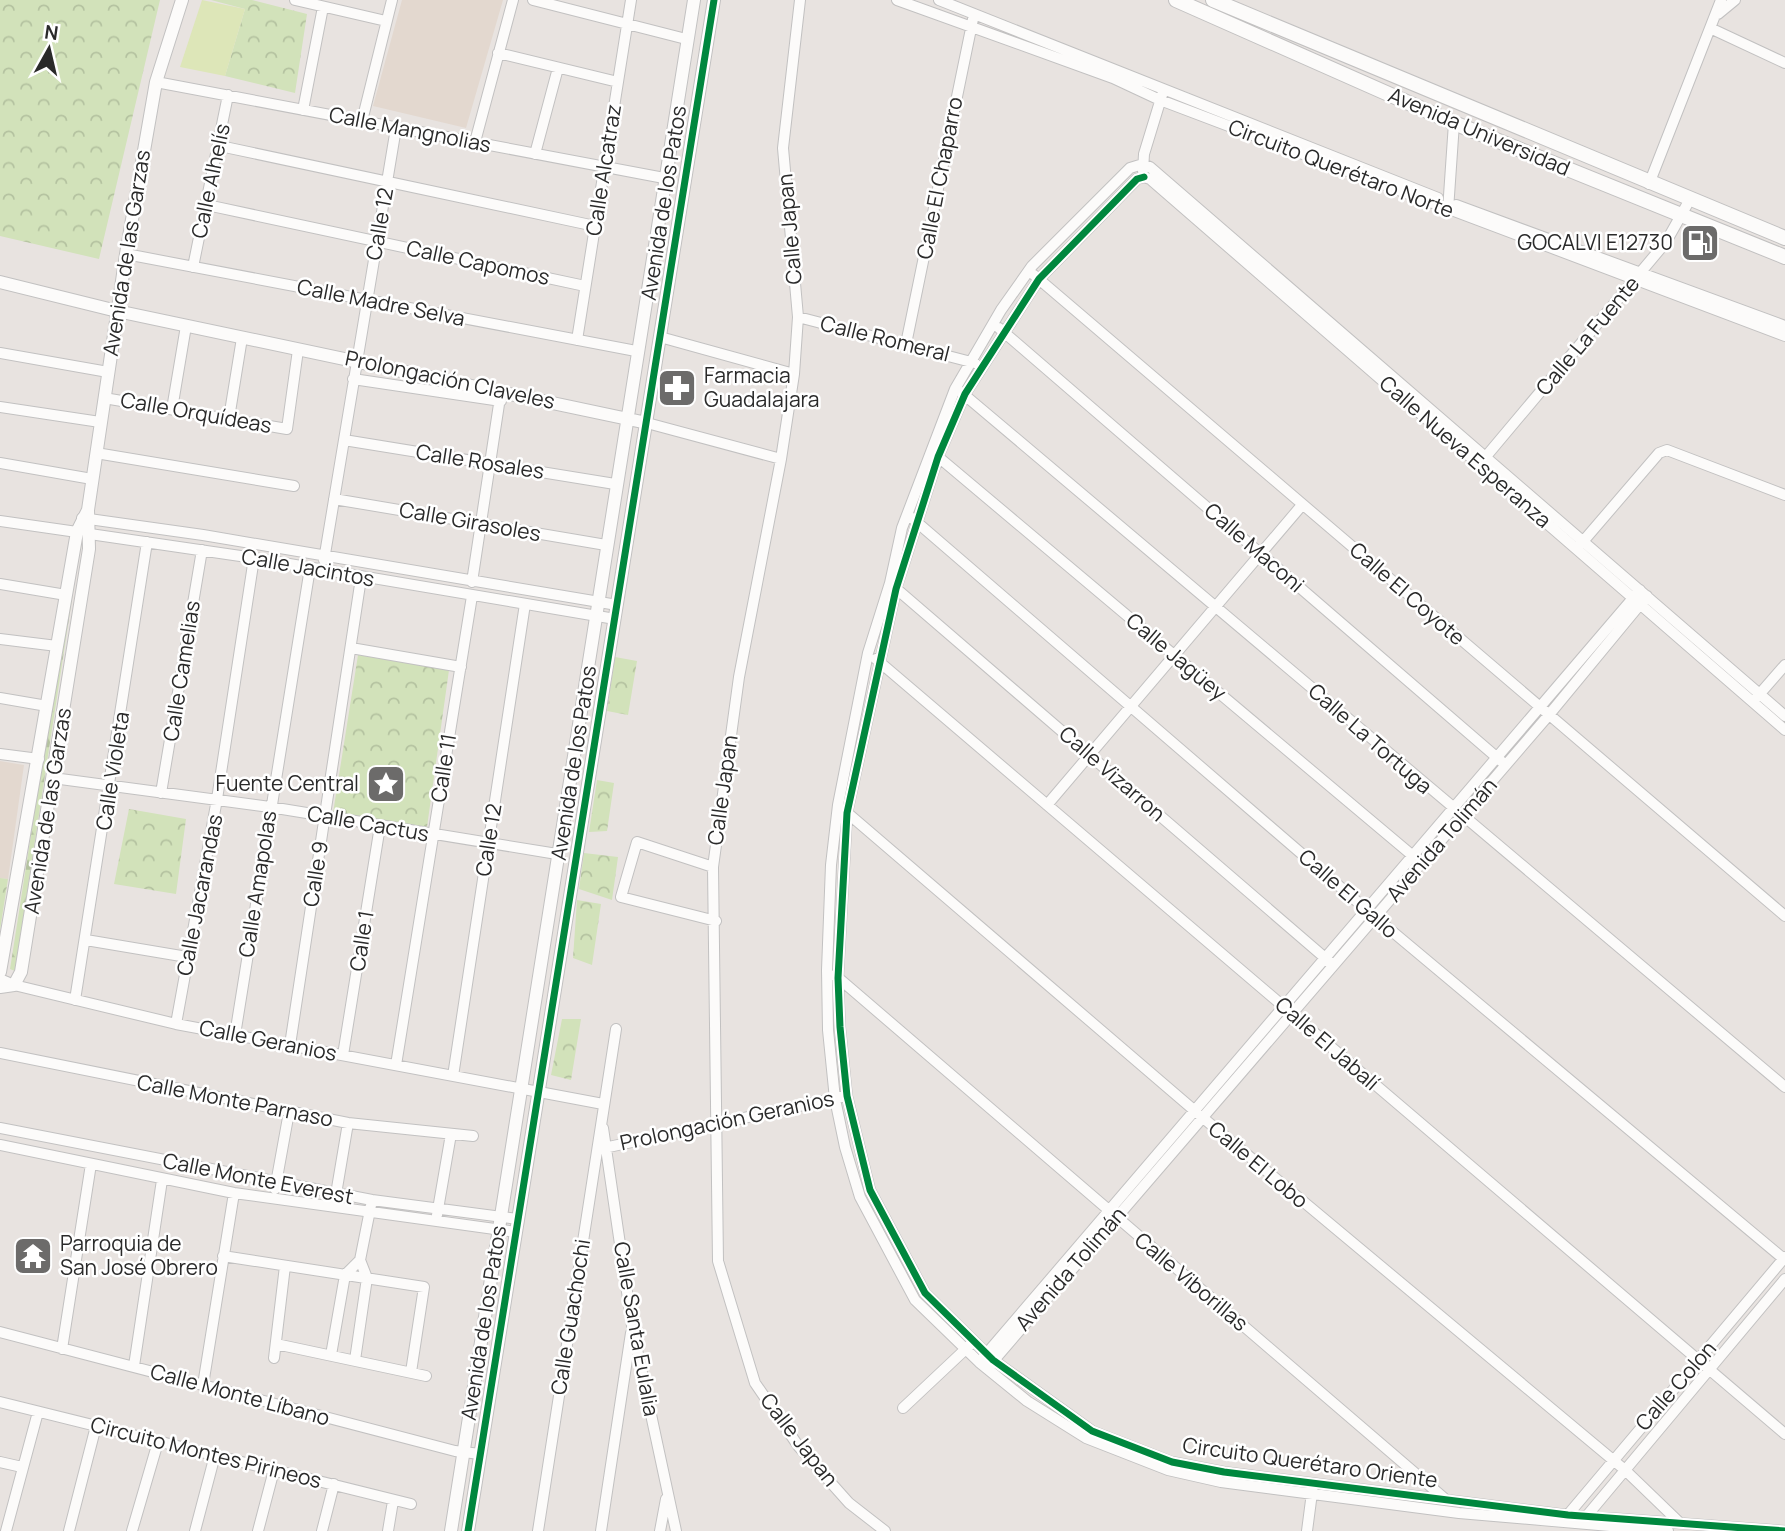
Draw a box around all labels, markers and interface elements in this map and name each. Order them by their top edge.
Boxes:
north arrow [14,14,84,84]
text: N [43,18,60,46]
street label: Avenida Universidad [1384,80,1574,182]
street label: Calle El Chaparro [910,94,968,261]
street label: Calle Mangnolias [327,100,494,158]
street label: Calle Alcatraz [579,102,627,238]
street label: Avenida de los Patos [634,103,692,302]
street label: Circuito Querétaro Norte [1225,112,1458,224]
street label: Calle Alhelís [184,121,236,241]
street label: Avenida de las Garzas [96,148,156,358]
street label: Calle Japan [770,173,808,286]
street label: Calle 12 [359,185,399,262]
fuel station icon: GOCALVI E12730 [1679,222,1721,264]
place label: GOCALVI E12730 [1517,228,1673,256]
street label: Calle Capomos [404,233,552,291]
street label: Calle La Fuente [1529,270,1645,401]
street label: Calle Madre Selva [295,272,467,332]
street label: Calle Romeral [818,308,953,368]
street label: Prolongación Claveles [343,343,558,415]
place label: Farmacia Guadalajara [704,361,819,413]
pharmacy icon: Farmacia Guadalajara [656,367,698,409]
street label: Calle Nueva Esperanza [1374,369,1557,534]
street label: Calle Orquídeas [119,385,274,439]
street label: Calle Rosales [414,437,546,485]
street label: Calle Girasoles [397,495,543,547]
street label: Calle Maconi [1199,496,1310,598]
street label: Calle El Coyote [1344,535,1471,651]
street label: Calle Jacintos [240,542,377,592]
street label: Calle Camelias [156,598,206,743]
street label: Calle Jagüey [1121,606,1233,706]
street label: Avenida de los Patos [544,663,602,862]
street label: Calle La Tortuga [1303,677,1438,800]
street label: Avenida de las Garzas [17,706,77,916]
street label: Calle Violeta [89,709,135,832]
street label: Calle Vizarron [1054,719,1172,827]
street label: Calle 11 [424,731,462,804]
street label: Calle Japan [700,733,744,847]
place icon: Fuente Central [365,763,407,805]
place label: Fuente Central [215,769,359,797]
street label: Avenida Tolimán [1380,772,1503,907]
street label: Calle Cactus [305,799,431,847]
street label: Calle 12 [468,802,508,878]
street label: Calle Amapolas [232,808,282,959]
street label: Calle Jacarandas [170,812,228,978]
street label: Calle 9 [296,839,334,909]
street label: Calle El Gallo [1293,842,1404,944]
street label: Calle 1 [342,908,380,973]
street label: Calle El Jabalí [1270,990,1386,1096]
street label: Calle Geranios [197,1013,339,1067]
street label: Calle Monte Parnaso [135,1067,336,1133]
street label: Prolongación Geranios [617,1084,836,1156]
street label: Calle El Lobo [1203,1114,1314,1214]
street label: Calle Monte Everest [161,1146,356,1210]
street label: Avenida Tolimán [1009,1201,1132,1336]
street label: Avenida de los Patos [454,1223,512,1422]
street label: Calle Viborillas [1129,1226,1254,1337]
place label: Parroquia de San José Obrero [60,1229,218,1281]
temple icon: Parroquia de San José Obrero [12,1235,54,1277]
street label: Calle Guachochi [544,1237,596,1397]
street label: Calle Santa Eulalia [608,1239,666,1418]
street label: Calle Colon [1629,1335,1722,1436]
street label: Calle Monte Líbano [148,1357,333,1431]
street label: Calle Japan [755,1387,845,1492]
street label: Circuito Montes Pirineos [88,1410,325,1494]
street label: Circuito Querétaro Oriente [1181,1430,1439,1494]

